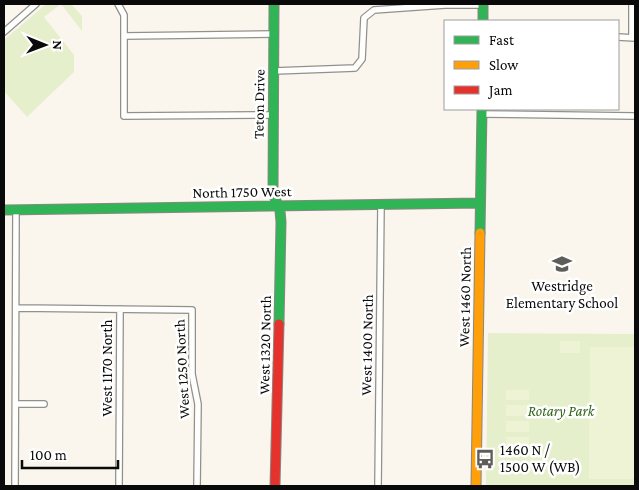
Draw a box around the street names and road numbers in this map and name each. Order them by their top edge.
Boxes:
street label: Teton Drive [250,68,268,139]
street label: North 1750 West [192,183,293,201]
street label: West 1460 North [456,247,474,347]
street label: West 1400 North [358,294,376,396]
street label: West 1320 North [256,295,274,395]
street label: West 1250 North [171,319,193,419]
street label: West 1170 North [99,320,115,416]

